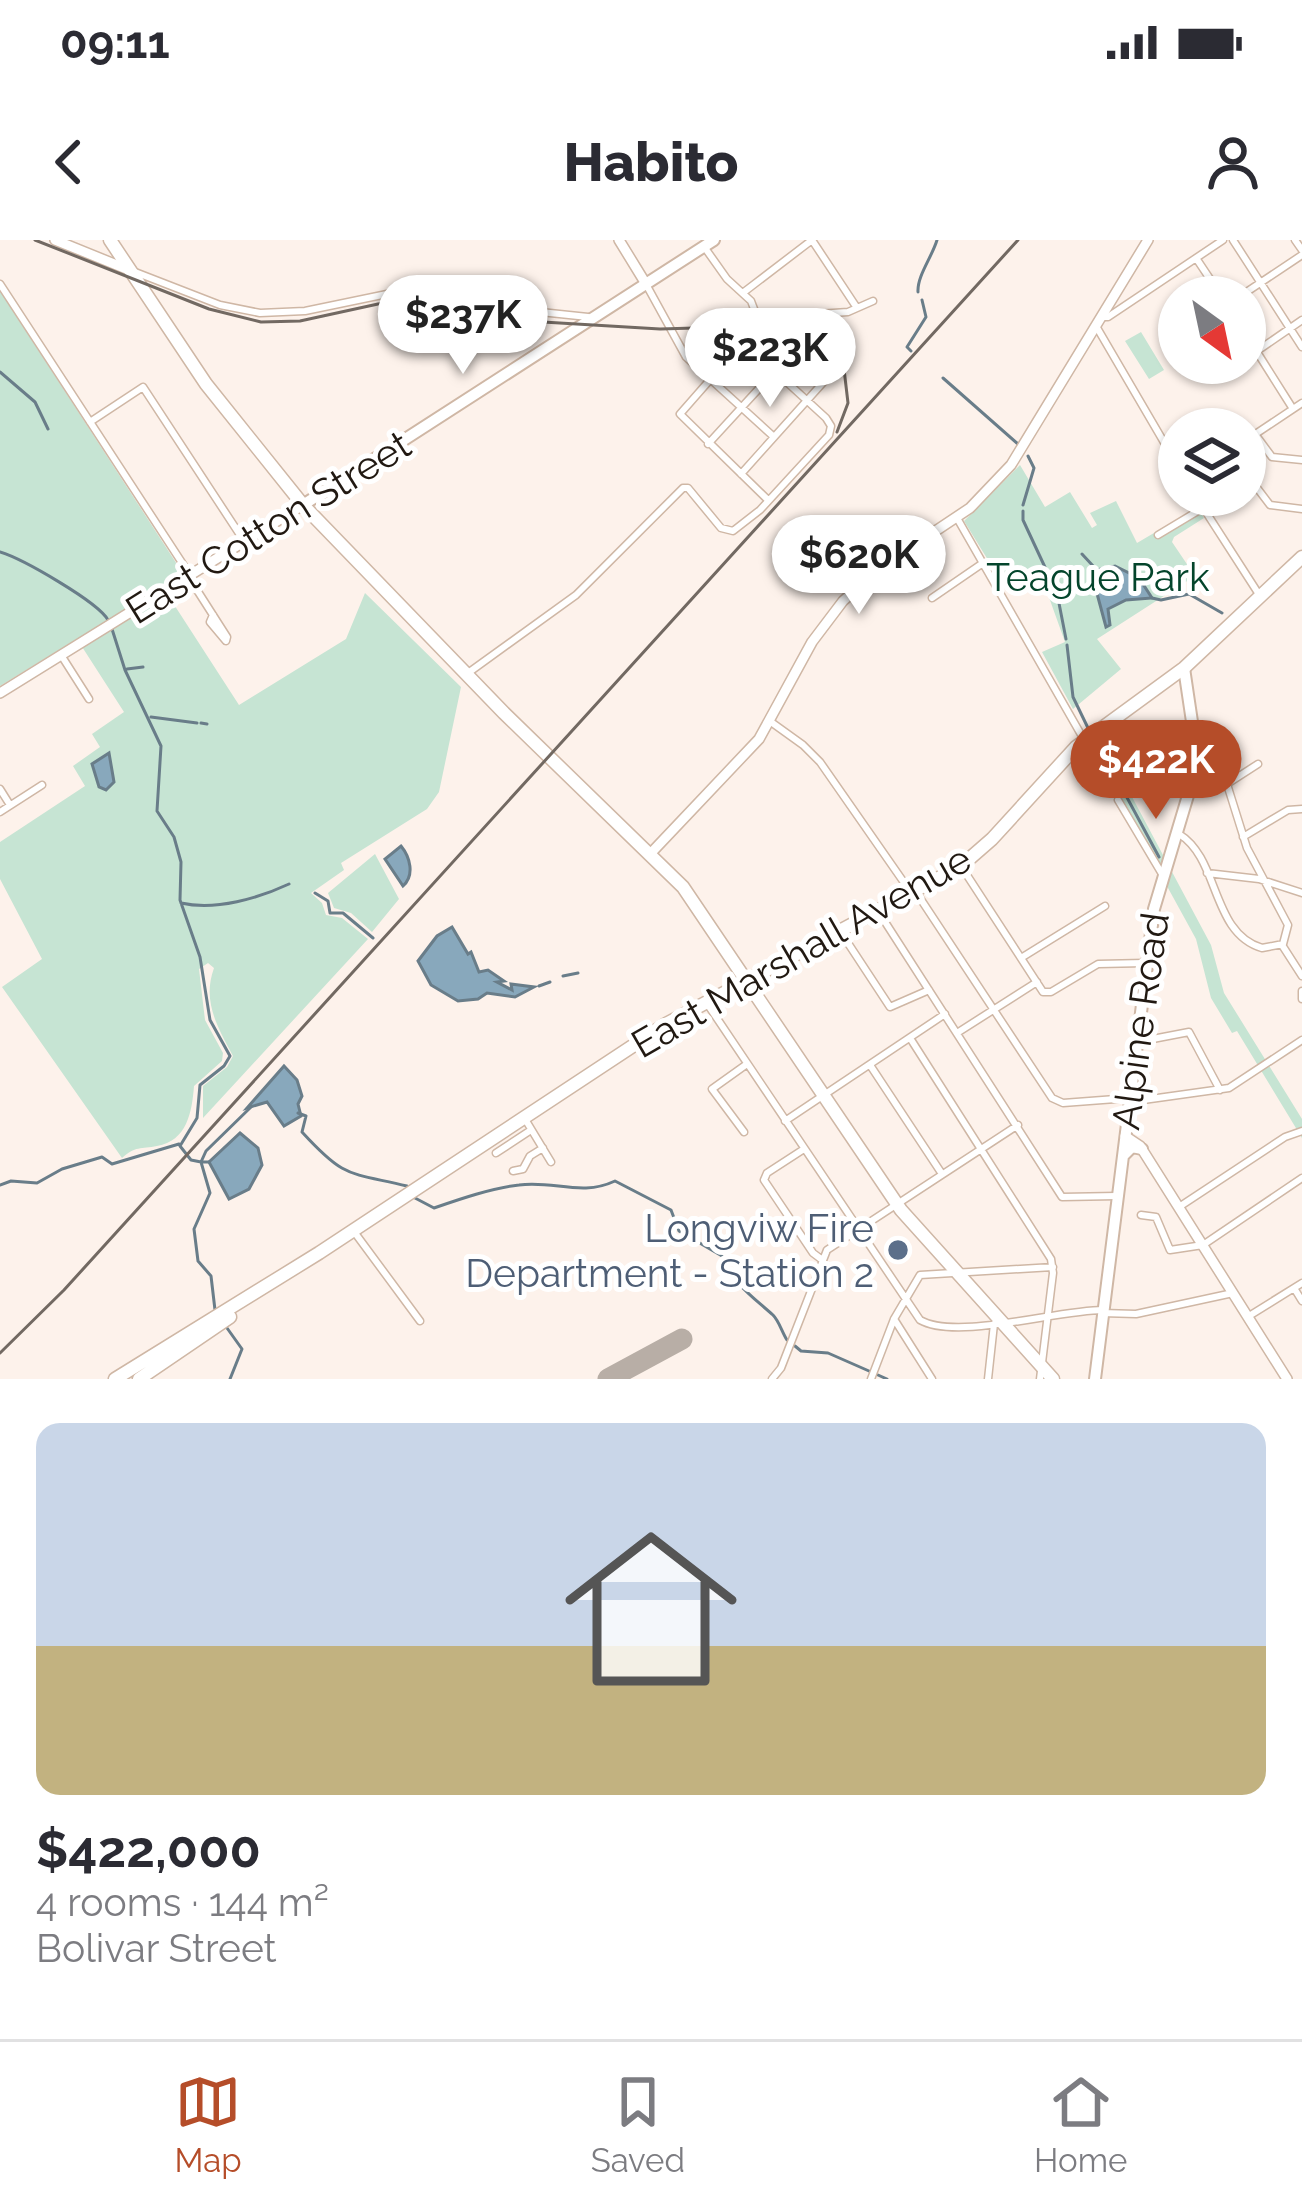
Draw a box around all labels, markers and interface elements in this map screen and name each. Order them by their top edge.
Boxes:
text: 09:11 [60,16,170,69]
icon: back [36,129,102,195]
icon: person [1200,129,1266,195]
text: Habito [563,130,739,194]
pin: $237K [379,275,547,377]
north arrow [1158,276,1266,384]
map controls [1158,276,1266,516]
text: $237K [405,291,521,337]
pin: $223K [686,308,854,410]
text: $223K [712,324,828,370]
button: layers [1158,408,1266,516]
street label: East Cotton Street [117,421,419,633]
pin: $620K [775,515,943,617]
text: $620K [799,531,919,577]
park label: Teague Park [986,554,1210,600]
pin: $422K [1072,720,1240,822]
text: $422K [1097,736,1215,782]
street label: East Marshall Avenue [623,835,979,1067]
street label: Alpine Road [1102,910,1178,1132]
place label: Longviw Fire Department - Station 2 [465,1205,874,1296]
marker: Longviw Fire Department - Station 2 [885,1237,911,1263]
icon: home [543,1501,759,1717]
text: $422,000 [36,1819,261,1879]
text: 4 rooms · 144 m² [36,1879,329,1925]
text: Bolivar Street [36,1925,277,1971]
tab: Map [175,2069,242,2180]
tab: Saved [591,2069,685,2180]
tab: Home [1034,2069,1127,2180]

